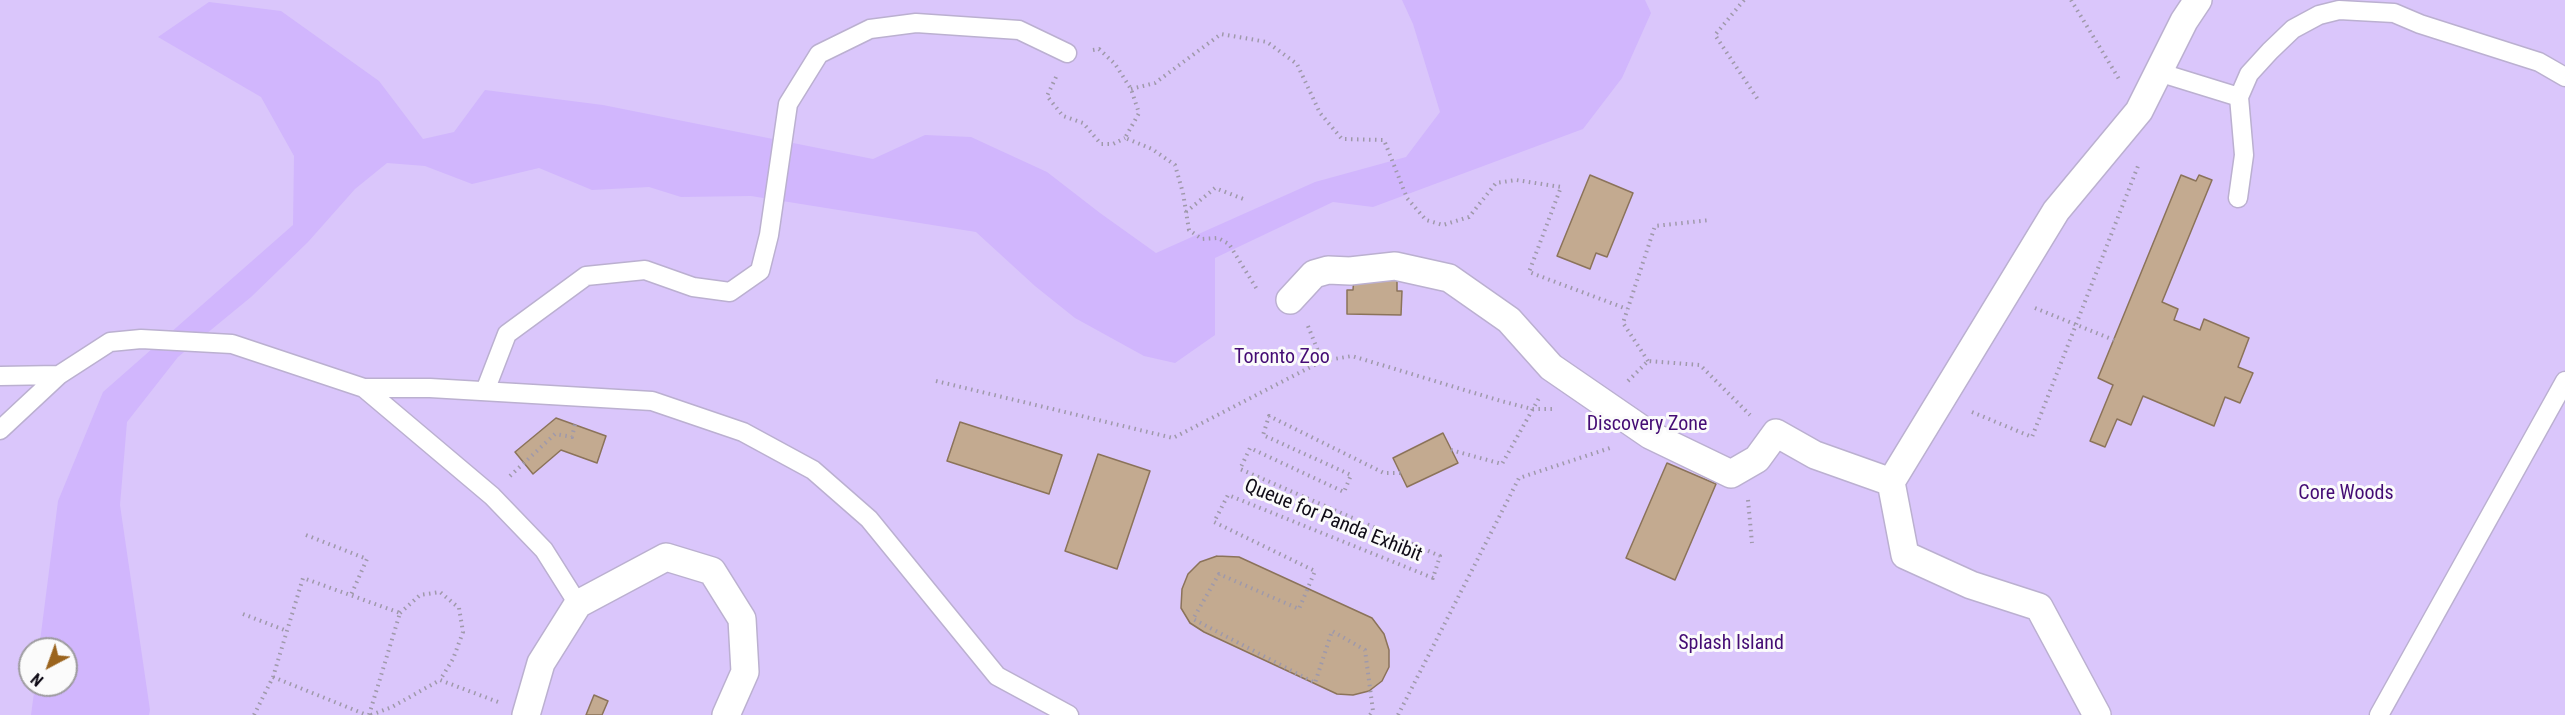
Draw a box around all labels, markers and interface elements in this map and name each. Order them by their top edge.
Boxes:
park label: Toronto Zoo [1234,346,1330,370]
park label: Discovery Zone [1587,413,1707,437]
street label: Queue for Panda Exhibit [1241,474,1425,568]
park label: Core Woods [2298,482,2394,506]
park label: Splash Island [1678,632,1784,656]
north arrow [18,637,78,697]
text: N [27,669,47,690]

